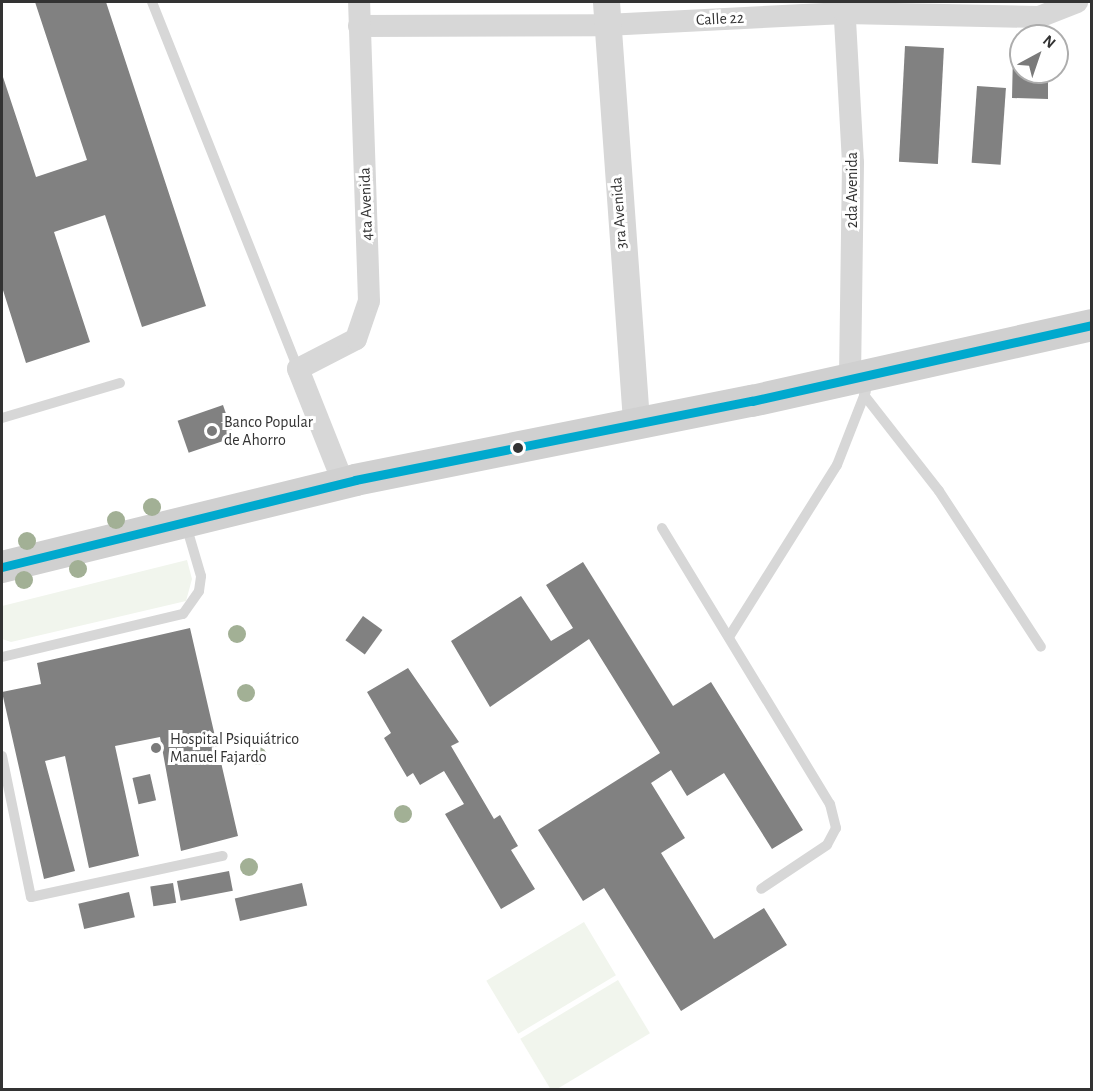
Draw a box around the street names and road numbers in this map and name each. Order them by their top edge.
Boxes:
street label: Calle 22 [695,8,745,30]
street label: 2da Avenida [842,152,862,228]
street label: 4ta Avenida [355,167,377,241]
street label: 3ra Avenida [607,176,631,250]

